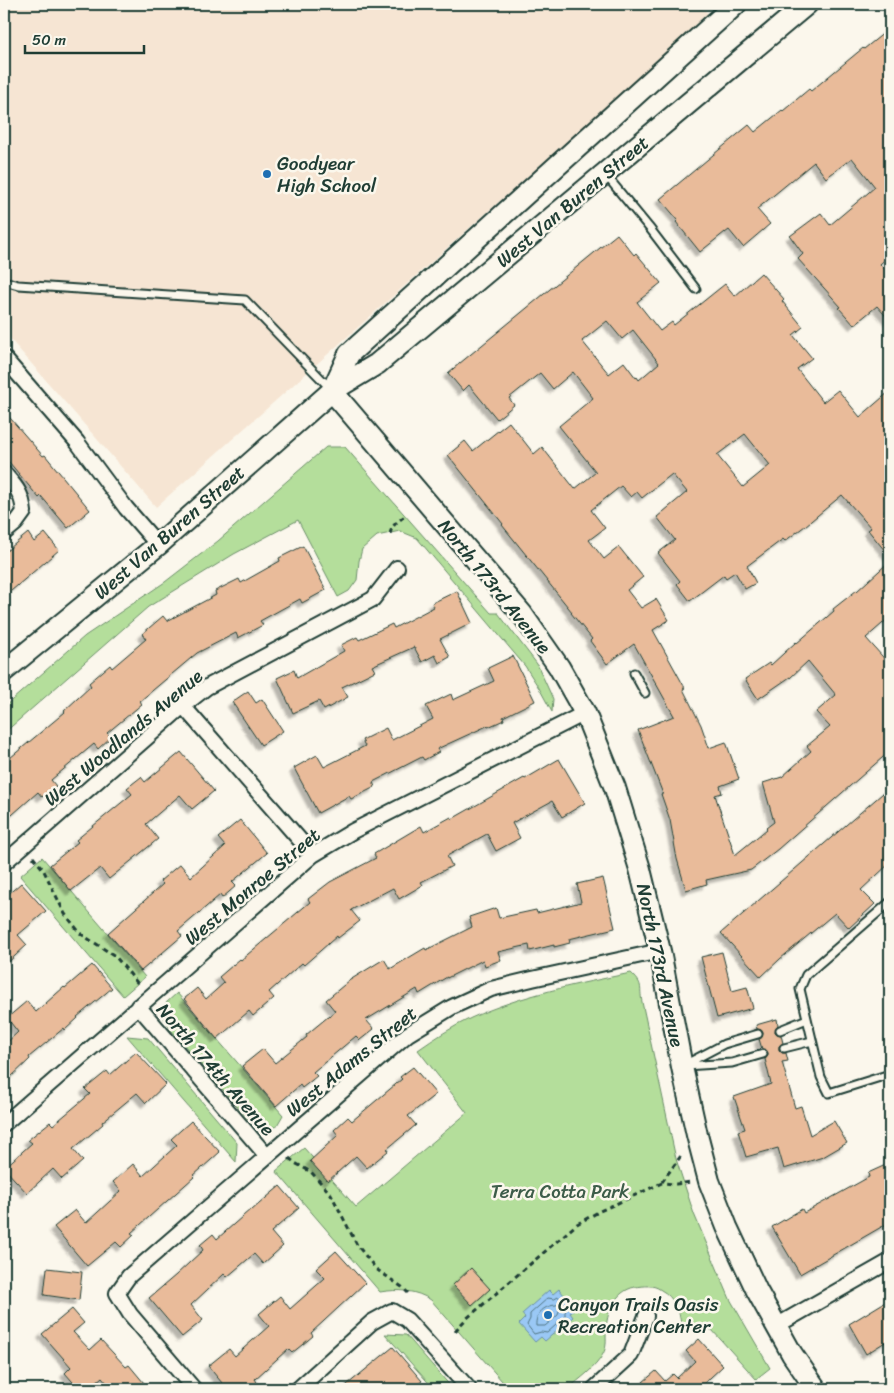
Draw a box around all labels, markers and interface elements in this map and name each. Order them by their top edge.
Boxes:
scale bar [25,22,144,54]
text: 50 m [32,27,67,53]
street label: West Van Buren Street [488,127,657,276]
place label: Goodyear High School [277,147,377,202]
marker: Goodyear High School [261,168,273,180]
street label: West Van Buren Street [86,457,253,608]
street label: North 173rd Avenue [429,511,560,661]
street label: West Woodlands Avenue [36,660,211,814]
street label: West Monroe Street [177,819,328,954]
street label: North 173rd Avenue [627,880,694,1050]
street label: North 174th Avenue [148,995,283,1144]
street label: West Adams Street [278,998,425,1125]
park label: Terra Cotta Park [491,1175,629,1208]
place label: Canyon Trails Oasis Recreation Center [558,1288,719,1343]
marker: Canyon Trails Oasis Recreation Center [542,1309,554,1321]

